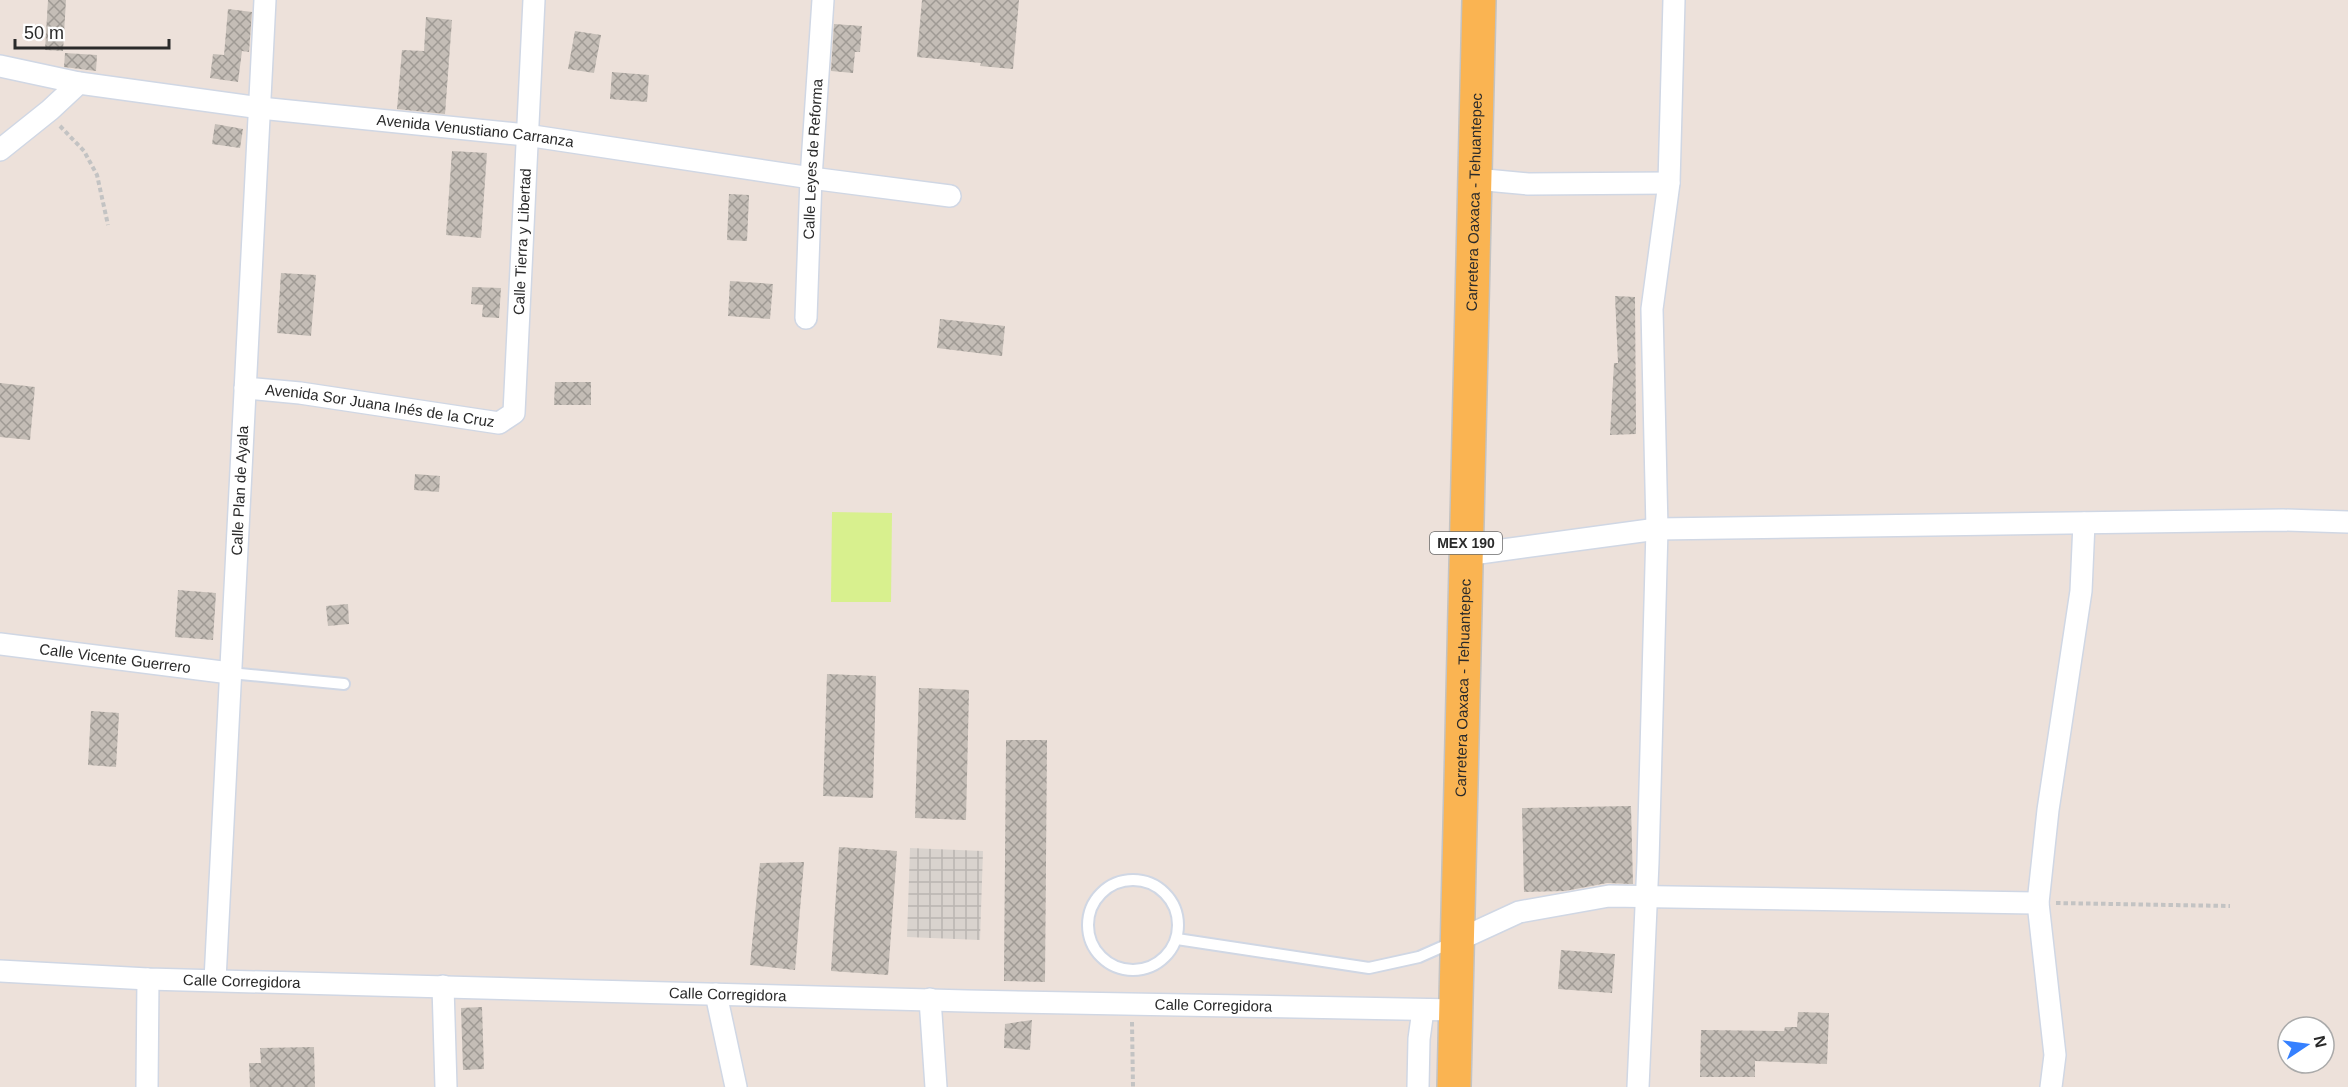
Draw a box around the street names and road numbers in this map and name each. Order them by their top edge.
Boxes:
street label: Calle Leyes de Reforma [800,78,826,240]
street label: Carretera Oaxaca - Tehuantepec [1463,92,1485,312]
street label: Avenida Venustiano Carranza [376,111,576,150]
street label: Calle Tierra y Libertad [510,168,534,315]
street label: Avenida Sor Juana Inés de la Cruz [264,381,496,430]
street label: Calle Plan de Ayala [228,425,251,556]
road number: MEX 190 [1430,532,1502,554]
street label: Carretera Oaxaca - Tehuantepec [1452,578,1474,797]
street label: Calle Vicente Guerrero [38,640,192,676]
street label: Calle Corregidora [183,971,301,991]
street label: Calle Corregidora [669,984,787,1004]
street label: Calle Corregidora [1154,995,1273,1015]

